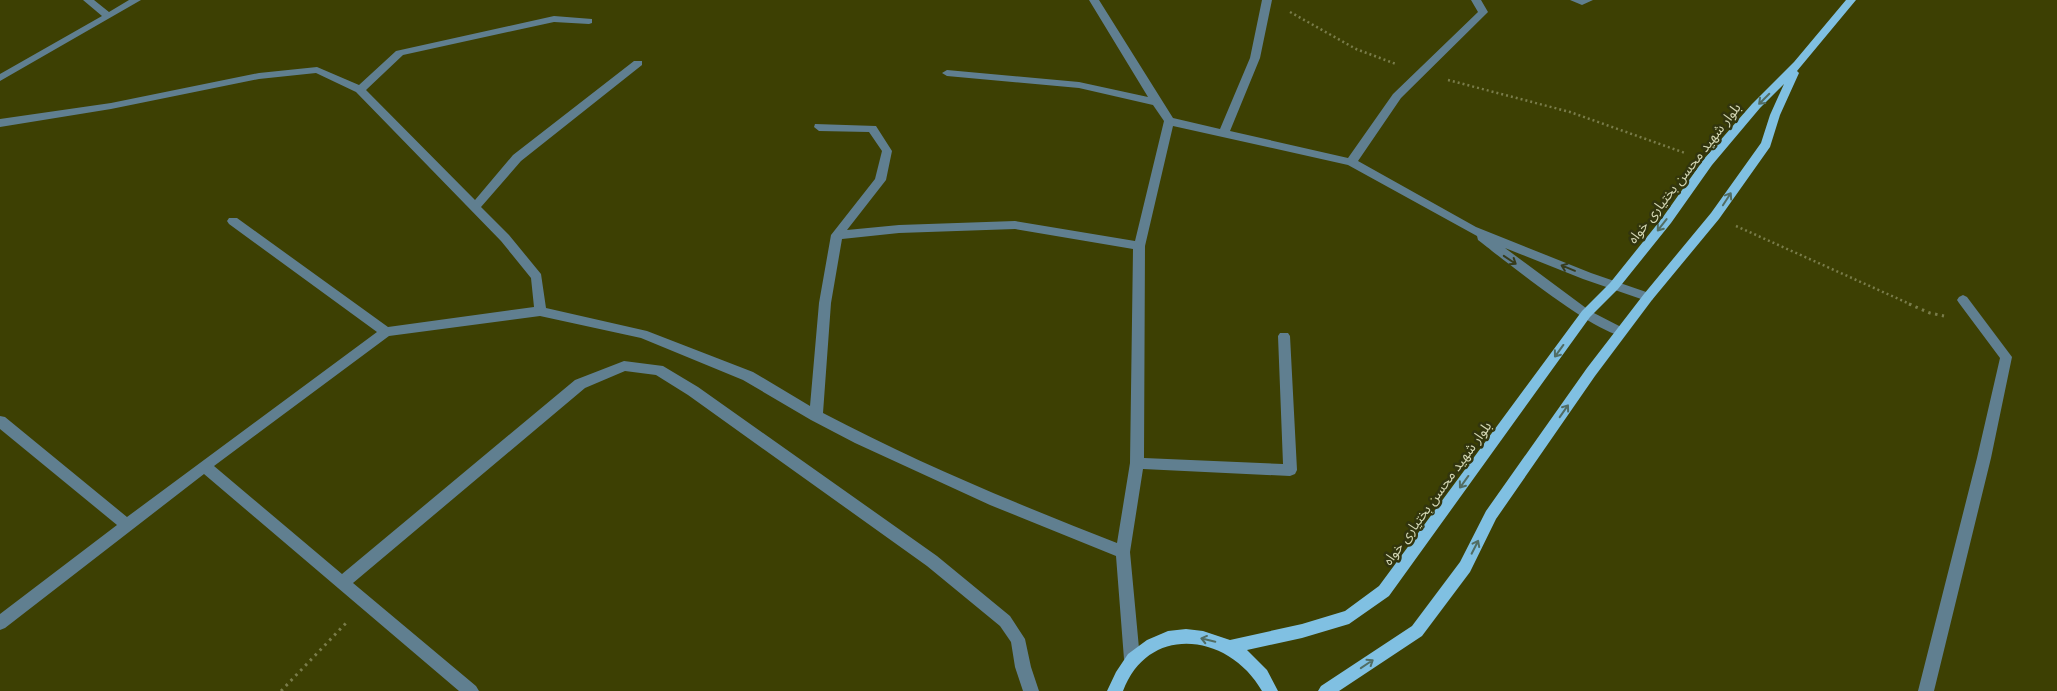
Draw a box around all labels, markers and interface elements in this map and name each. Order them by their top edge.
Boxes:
one-way arrow [1758,92,1770,104]
street label: بلوار شهید محسن بختیاری خواه [1623,99,1745,247]
one-way arrow [1722,192,1732,206]
one-way arrow [1657,218,1668,231]
one-way arrow [1503,255,1517,265]
one-way arrow [1561,263,1576,272]
one-way arrow [1554,344,1565,357]
one-way arrow [1559,404,1569,418]
street label: بلوار شهید محسن بختیاری خواه [1379,417,1495,569]
one-way arrow [1458,475,1469,488]
one-way arrow [1470,539,1480,554]
one-way arrow [1200,635,1216,644]
one-way arrow [1360,659,1374,669]

